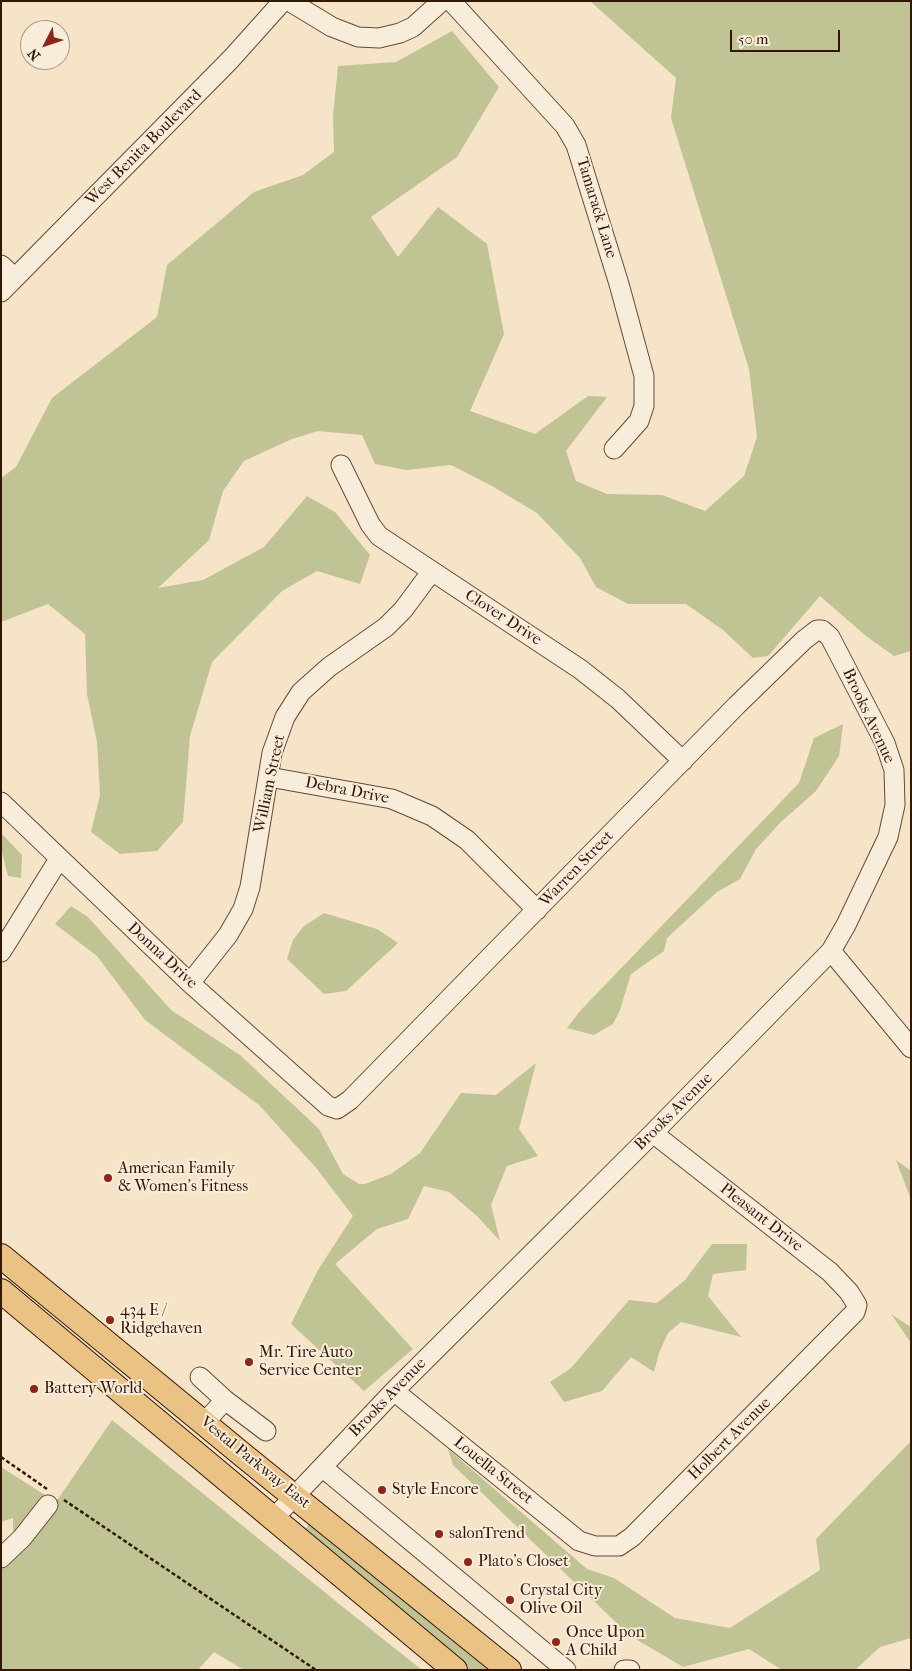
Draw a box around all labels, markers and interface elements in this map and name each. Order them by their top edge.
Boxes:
north arrow [20,20,70,70]
scale bar [732,20,842,52]
text: 50 m [738,30,768,48]
text: N [24,45,44,64]
street label: West Benita Boulevard [82,86,206,210]
street label: Tamarack Lane [572,155,620,261]
street label: Clover Drive [461,586,545,650]
street label: Brooks Avenue [838,666,898,766]
street label: William Street [250,733,290,835]
street label: Debra Drive [303,773,391,809]
street label: Warren Street [536,827,618,911]
street label: Donna Drive [123,919,201,993]
street label: Brooks Avenue [631,1069,717,1155]
place label: American Family & Women's Fitness [118,1159,248,1197]
marker: American Family & Women's Fitness [102,1172,114,1184]
street label: Pleasant Drive [716,1180,806,1256]
place label: 434 E / Ridgehaven [120,1301,202,1339]
marker: 434 E / Ridgehaven [104,1314,116,1326]
place label: Mr. Tire Auto Service Center [259,1343,361,1381]
street label: Brooks Avenue [346,1355,430,1441]
marker: Mr. Tire Auto Service Center [243,1356,255,1368]
place label: Battery World [44,1379,142,1399]
marker: Battery World [28,1383,40,1395]
street label: Holbert Avenue [685,1394,775,1484]
street label: Vestal Parkway East [196,1413,314,1513]
street label: Louella Street [449,1433,537,1509]
place label: Style Encore [392,1480,479,1500]
marker: Style Encore [376,1484,388,1496]
place label: salonTrend [449,1524,525,1544]
marker: salonTrend [433,1528,445,1540]
place label: Plato's Closet [478,1552,569,1572]
marker: Plato's Closet [462,1556,474,1568]
place label: Crystal City Olive Oil [520,1581,602,1619]
marker: Crystal City Olive Oil [504,1594,516,1606]
place label: Once Upon A Child [566,1623,645,1661]
marker: Once Upon A Child [550,1636,562,1648]

